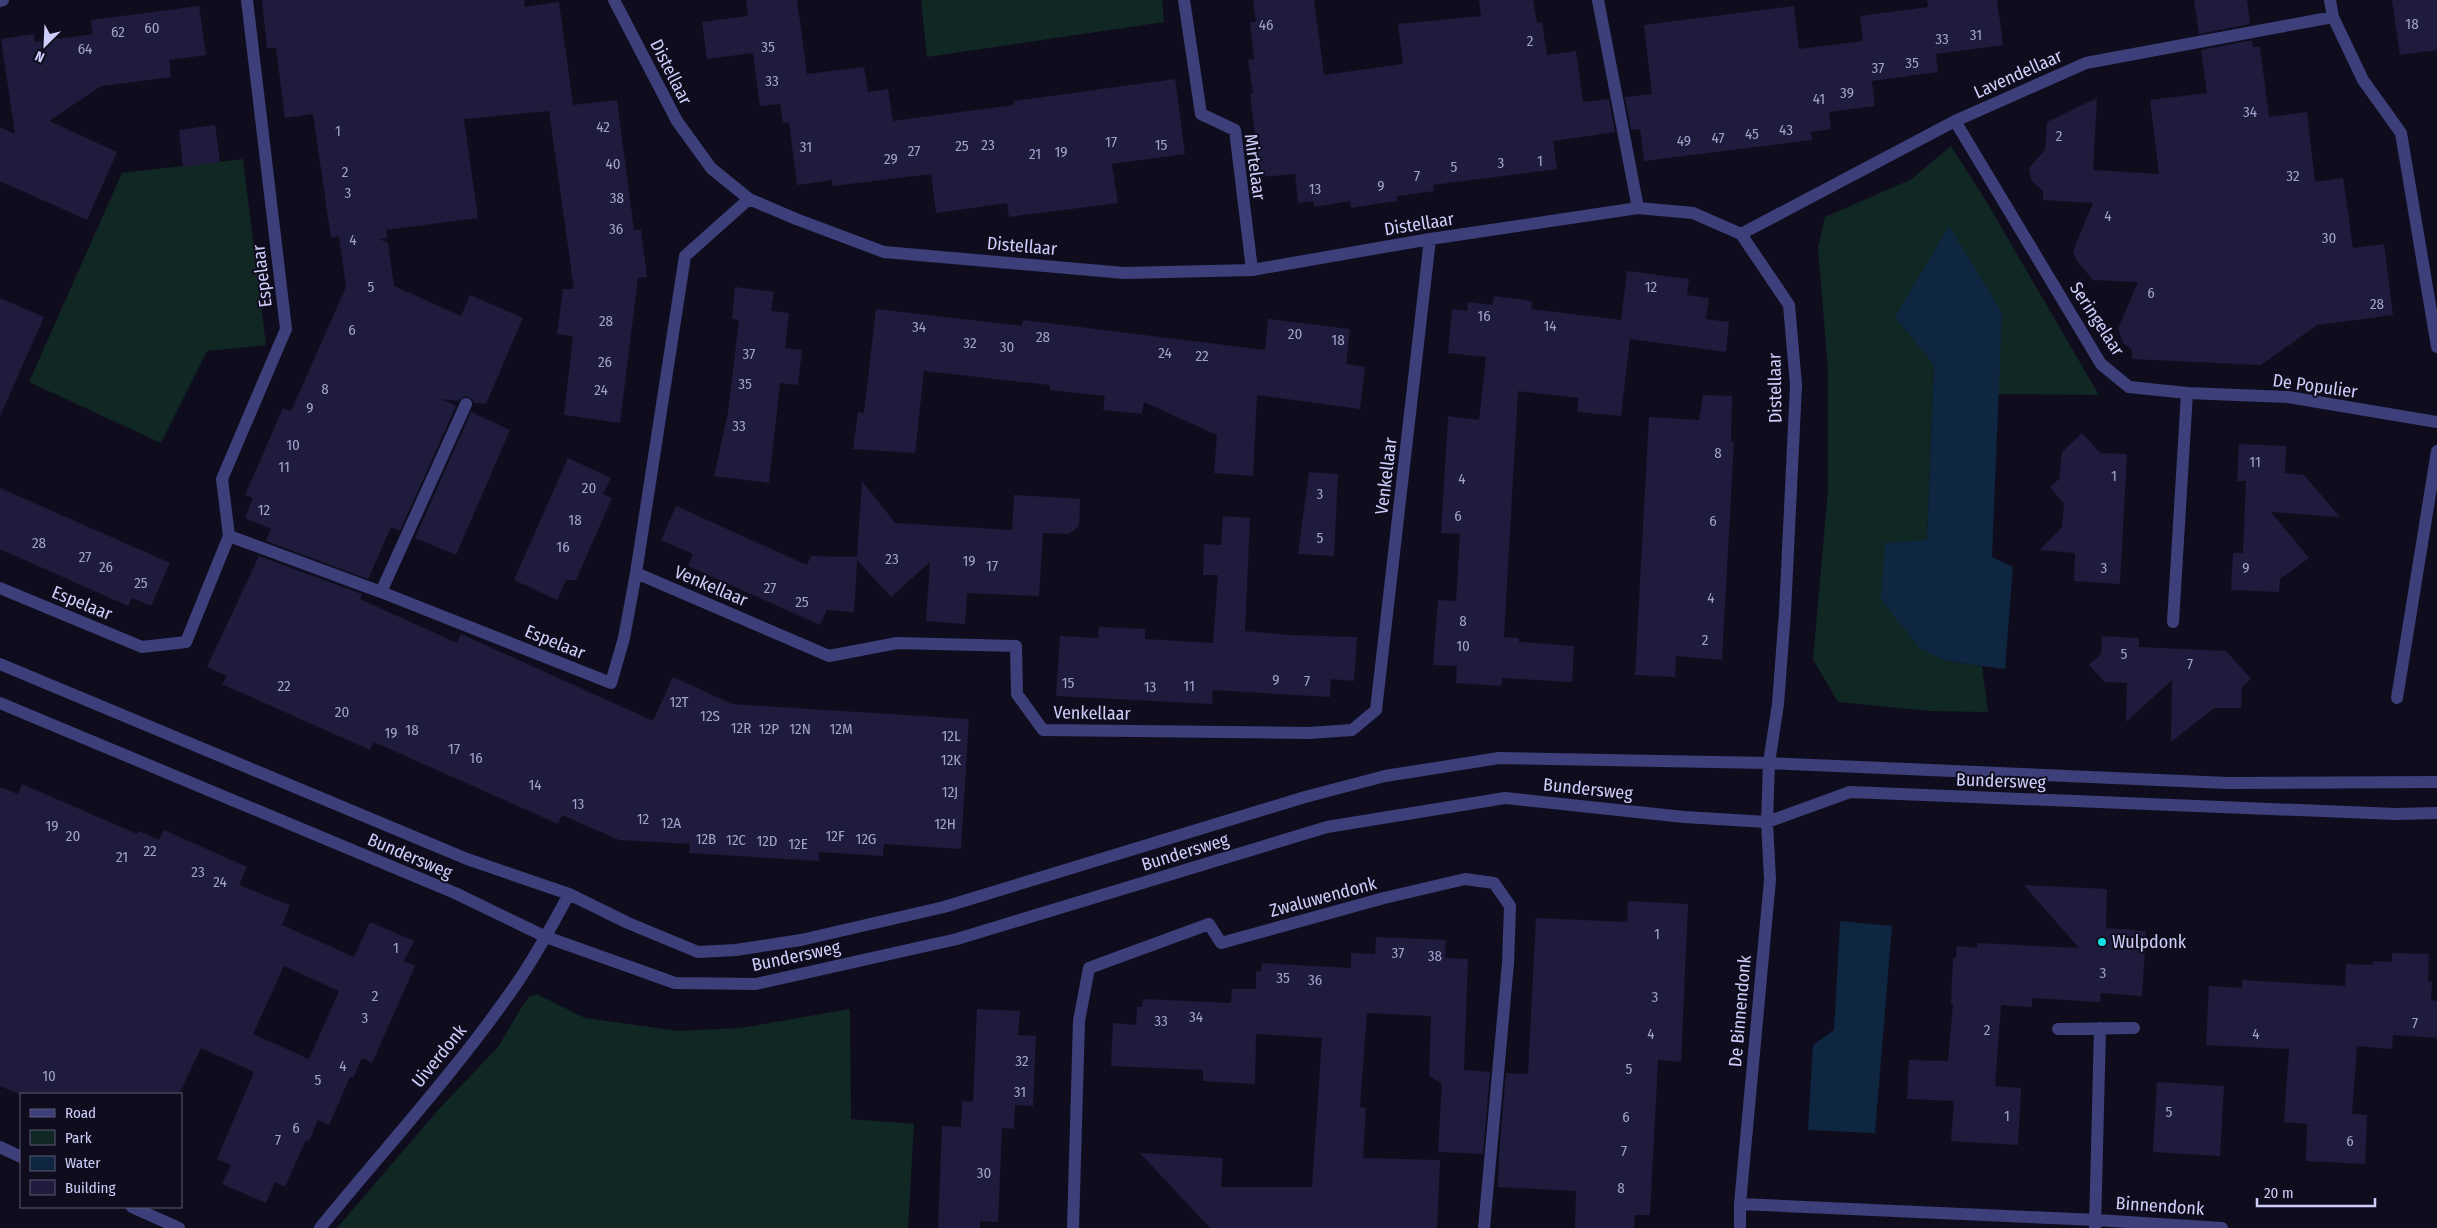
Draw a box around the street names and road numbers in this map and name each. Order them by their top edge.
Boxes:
street label: Distellaar [645,36,697,109]
street label: Lavendellaar [1970,44,2066,103]
street label: Mirtelaar [1239,132,1271,202]
street label: Distellaar [1382,208,1456,240]
street label: Distellaar [986,232,1059,260]
street label: Espelaar [247,243,277,309]
street label: Seringelaar [2065,278,2129,361]
street label: Distellaar [1763,352,1787,423]
street label: De Populier [2271,369,2360,403]
street label: Venkellaar [1370,436,1402,516]
street label: Venkellaar [671,561,752,612]
street label: Espelaar [49,581,116,625]
street label: Espelaar [522,620,589,664]
street label: Venkellaar [1053,701,1132,725]
street label: Bundersweg [1956,768,2047,794]
street label: Bundersweg [1542,773,1634,805]
street label: Bundersweg [364,828,456,884]
street label: Bundersweg [1139,828,1232,876]
street label: Zwaluwendonk [1267,872,1379,922]
street label: Bundersweg [750,936,843,976]
street label: De Binnendonk [1724,954,1756,1068]
street label: Uiverdonk [407,1020,471,1092]
street label: Binnendonk [2115,1192,2206,1220]

